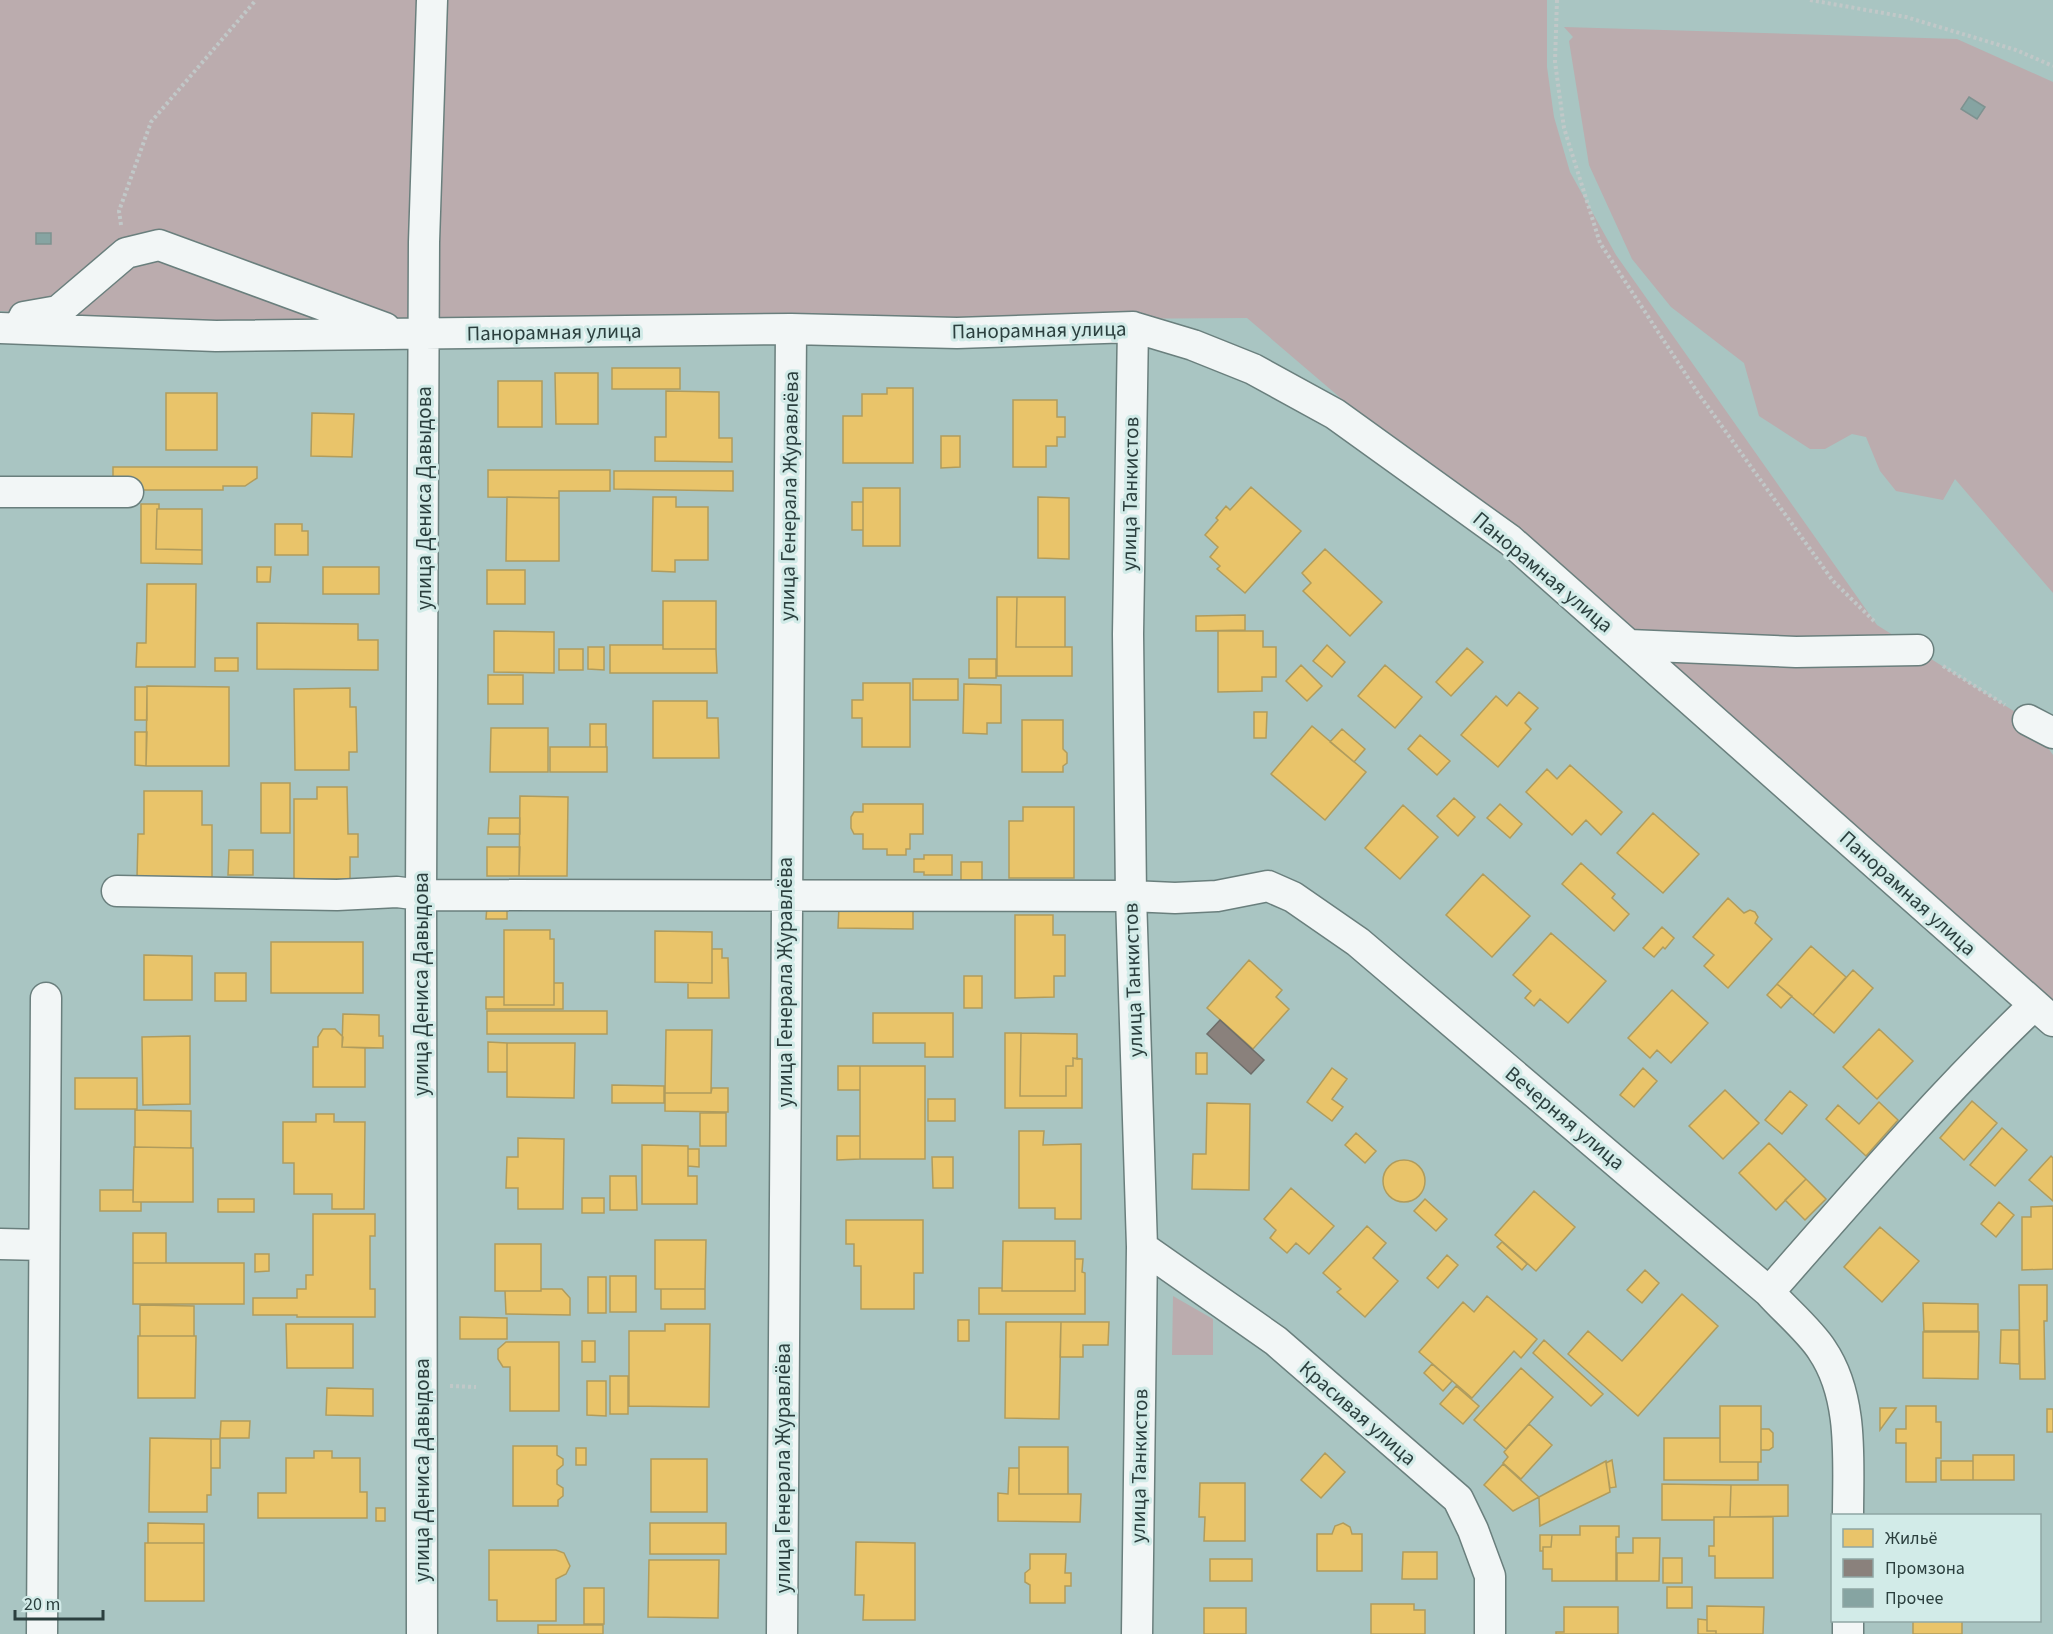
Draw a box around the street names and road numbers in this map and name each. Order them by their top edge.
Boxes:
street label: Панорамная улица [951,313,1127,347]
street label: Панорамная улица [466,315,642,349]
street label: улица Генерала Журавлёва [772,371,806,621]
street label: улица Дениса Давыдова [409,386,439,610]
street label: улица Танкистов [1114,417,1146,571]
street label: Панорамная улица [1466,504,1620,640]
street label: Панорамная улица [1833,823,1983,963]
street label: улица Генерала Журавлёва [770,857,800,1107]
street label: улица Дениса Давыдова [406,872,436,1096]
street label: улица Танкистов [1115,902,1151,1058]
street label: Вечерняя улица [1499,1059,1631,1177]
street label: улица Генерала Журавлёва [768,1343,798,1593]
street label: Красивая улица [1293,1354,1423,1472]
street label: улица Дениса Давыдова [407,1358,437,1582]
street label: улица Танкистов [1123,1389,1155,1543]

